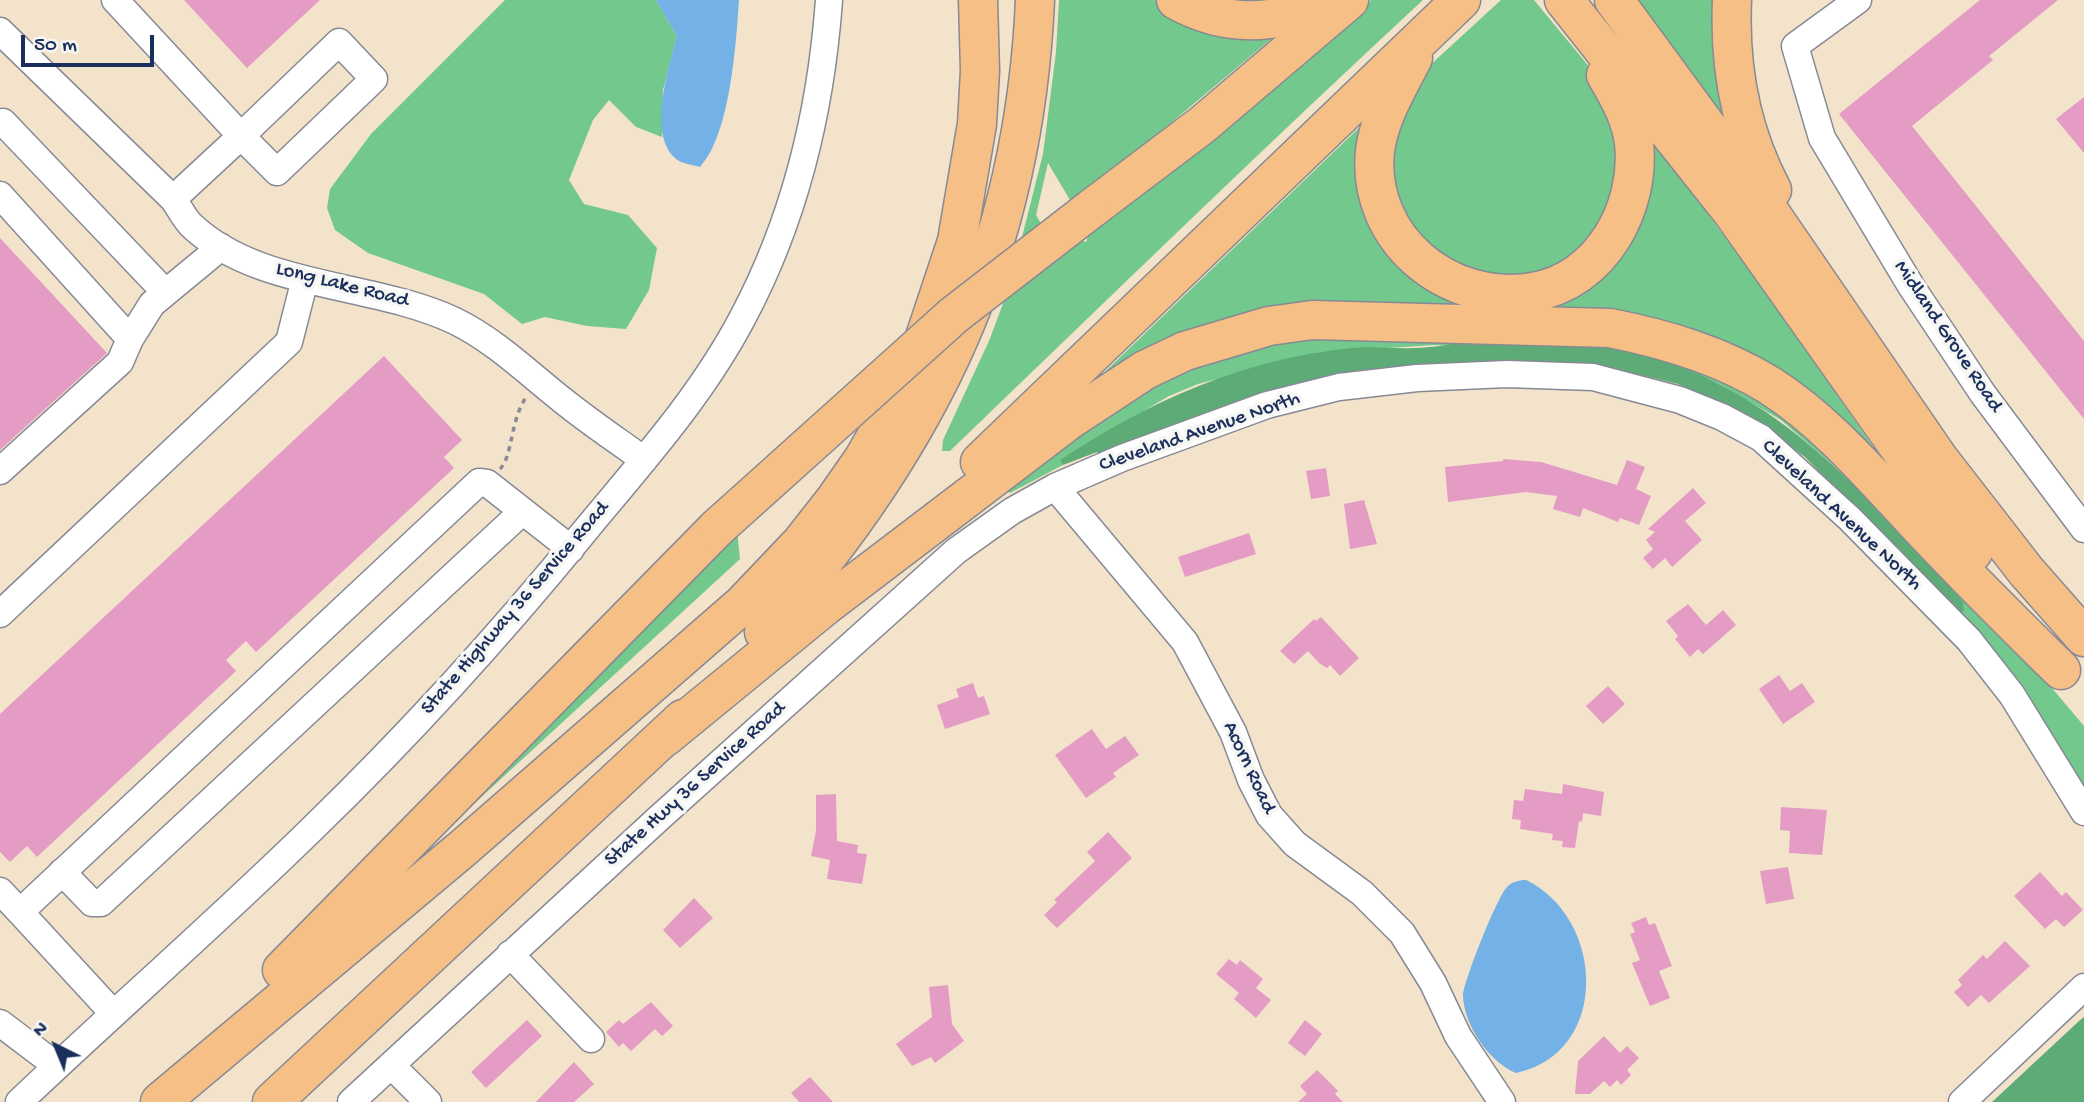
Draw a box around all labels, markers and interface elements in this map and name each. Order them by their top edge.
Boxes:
scale bar [24,21,158,65]
text: 50 m [34,34,77,59]
street label: Midland Grove Road [1887,256,2007,418]
street label: Long Lake Road [273,257,411,315]
street label: Cleveland Avenue North [1096,387,1304,479]
street label: Cleveland Avenue North [1755,435,1927,597]
street label: State Highway 36 Service Road [416,497,616,721]
street label: State Hwy 36 Service Road [600,697,792,873]
street label: Acorn Road [1216,718,1280,818]
north arrow [21,1011,91,1081]
text: N [29,1018,54,1043]

